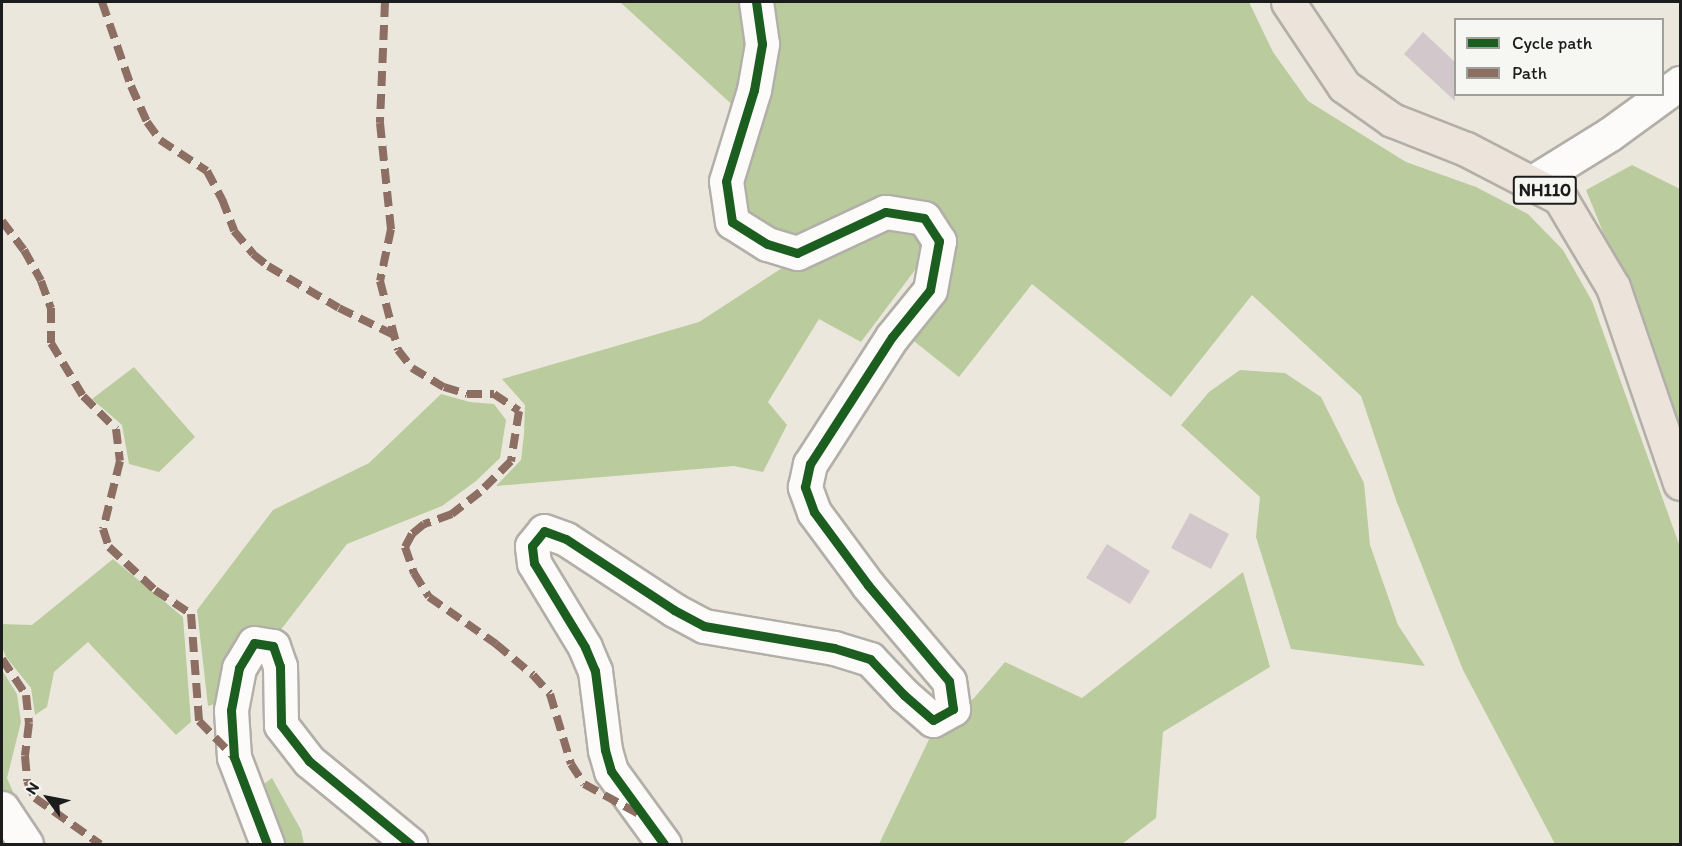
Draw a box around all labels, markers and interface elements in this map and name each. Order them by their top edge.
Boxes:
legend [1454,18,1664,96]
text: Cycle path [1512,32,1592,54]
text: Path [1512,62,1547,84]
road number: NH110 [1512,175,1578,205]
north arrow [18,768,78,828]
text: N [21,779,43,798]

